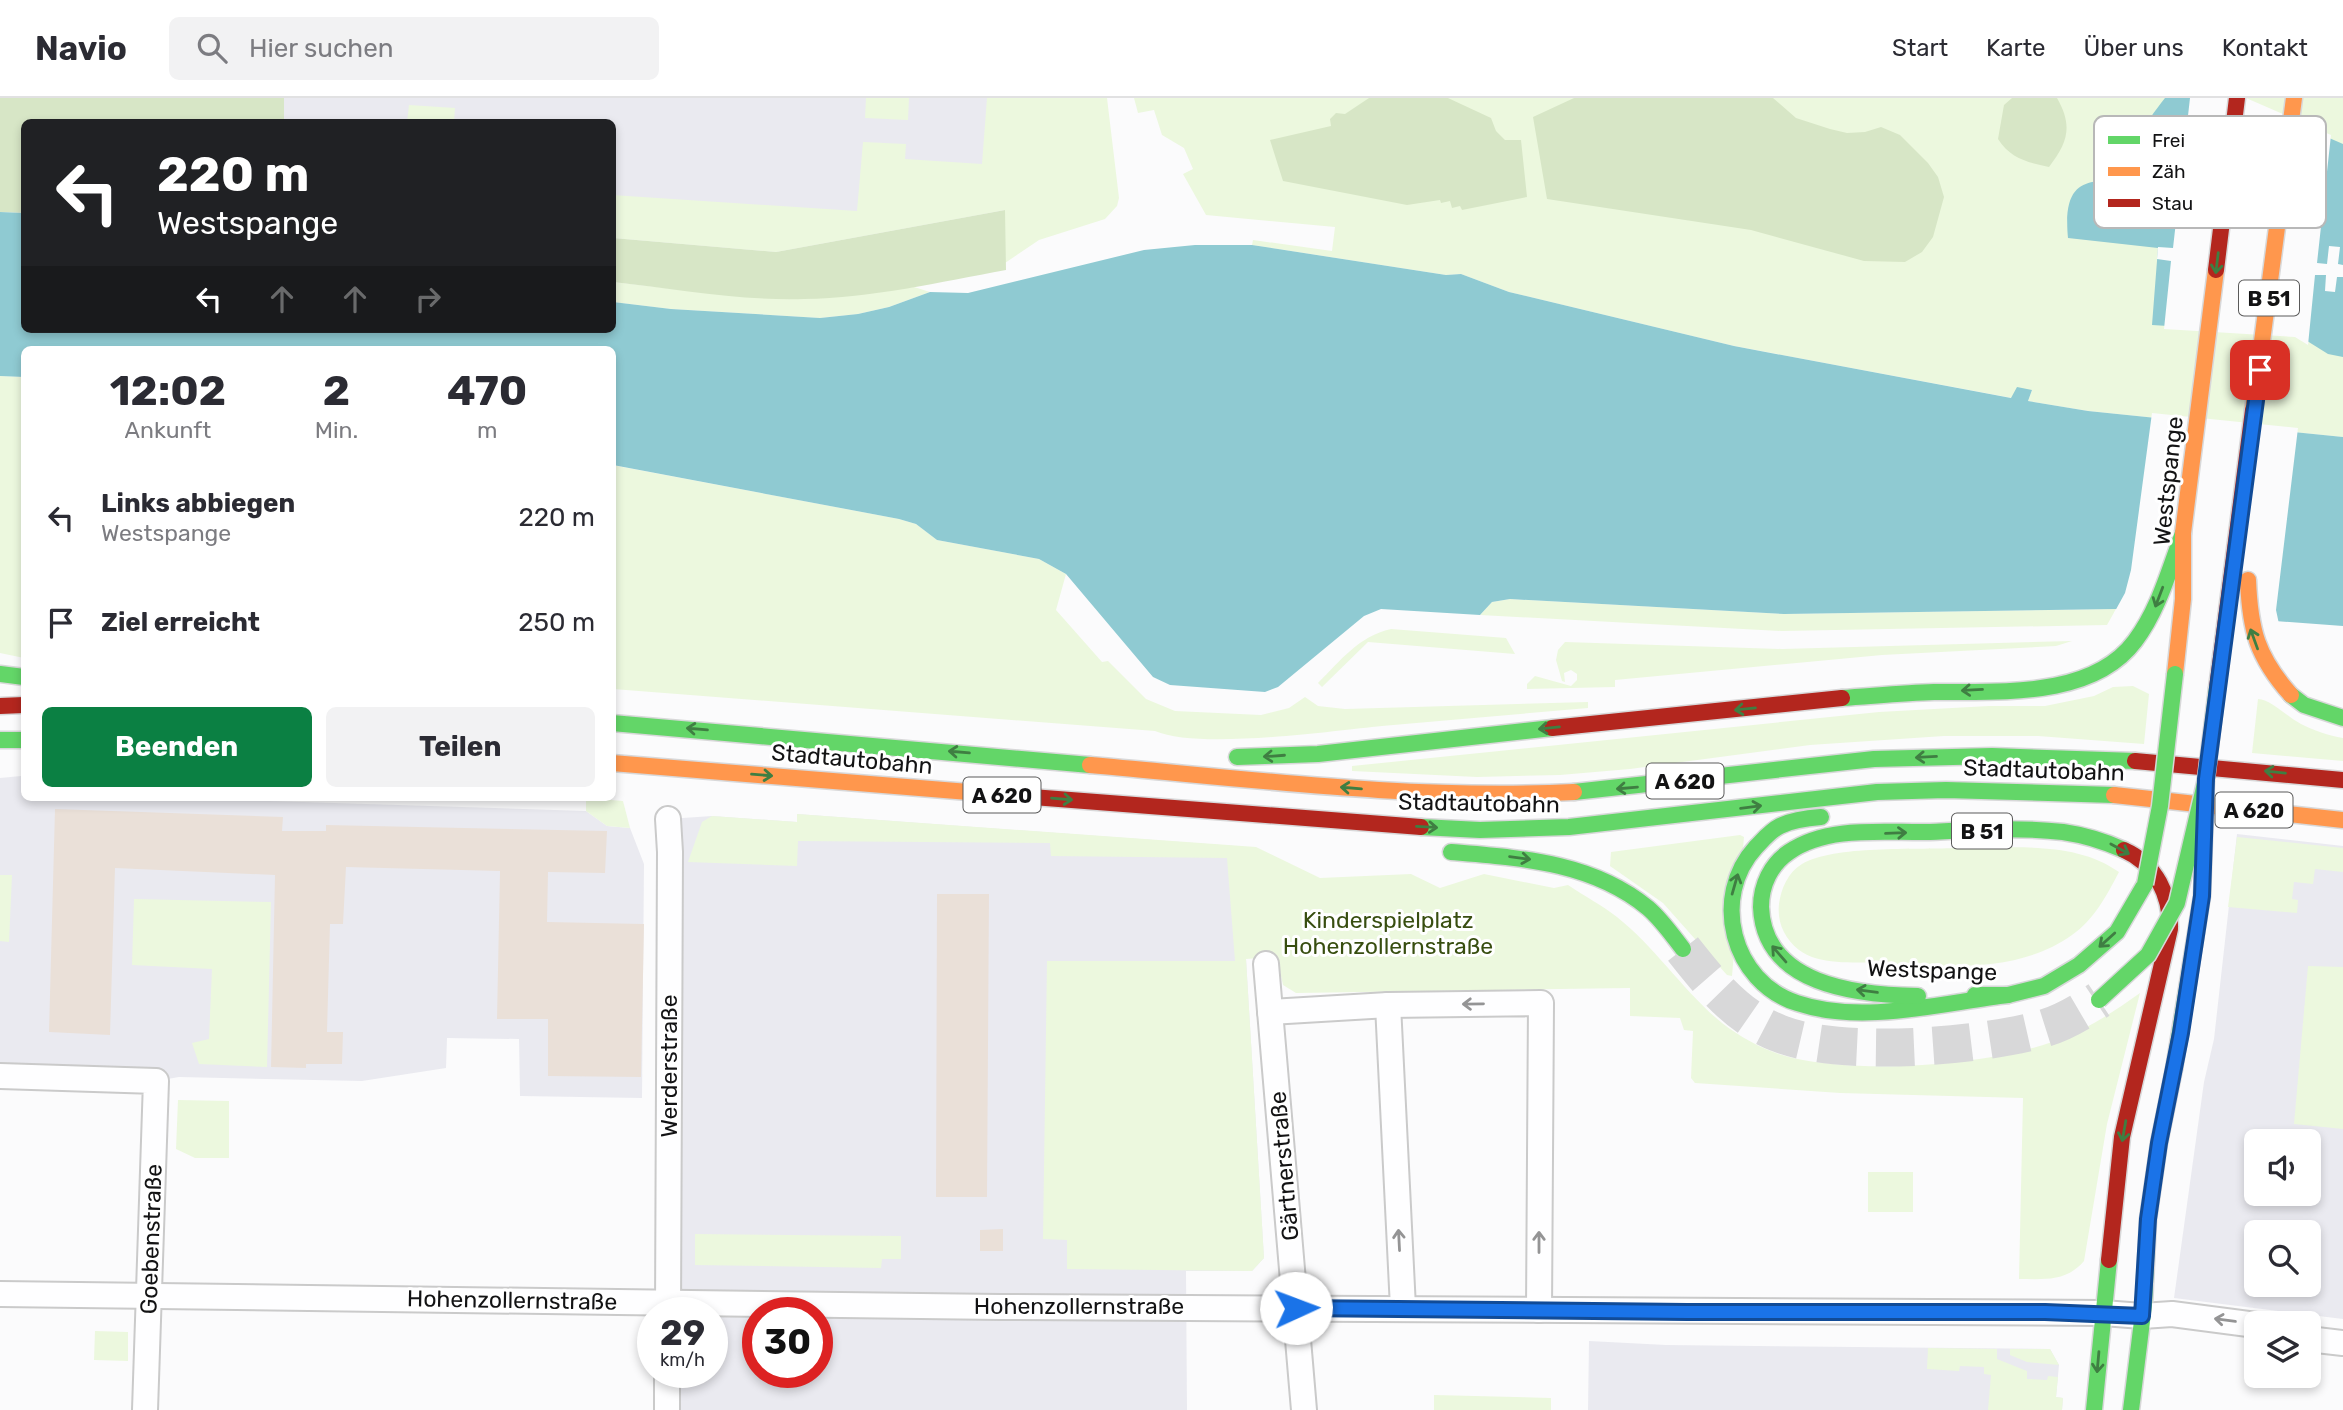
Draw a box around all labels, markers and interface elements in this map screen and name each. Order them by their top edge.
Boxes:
search box [169,17,659,80]
text: Navio [35,29,127,68]
icon: search [193,29,231,67]
text: Hier suchen [249,33,393,64]
text: Start [1892,34,1948,62]
text: Karte [1986,34,2046,62]
text: Über uns [2084,34,2184,62]
text: Kontakt [2222,34,2308,62]
legend [2094,116,2326,228]
text: Frei [2152,129,2185,152]
text: 220 m [157,145,309,203]
icon: left [42,147,133,238]
text: Zäh [2152,160,2185,183]
text: Stau [2152,192,2193,215]
text: Westspange [157,204,338,242]
one-way arrow [2210,251,2223,274]
icon: left [190,280,228,318]
icon: ahead [263,280,301,318]
icon: ahead [336,280,374,318]
icon: right [409,280,447,318]
road number: B 51 [2239,280,2299,316]
pin [2230,340,2290,400]
icon: arrive [2241,351,2279,389]
text: 12:02 [110,366,226,416]
text: 2 [323,366,350,416]
text: 470 [447,366,527,416]
street label: Westspange [2147,415,2189,547]
text: Ankunft [125,416,211,444]
text: Min. [315,416,358,444]
text: m [477,416,497,444]
text: Links abbiegen [101,488,295,519]
icon: left [42,499,80,537]
text: 220 m [518,502,595,533]
text: Westspange [101,519,231,547]
one-way arrow [2151,586,2164,607]
icon: arrive [42,604,80,642]
text: Ziel erreicht [101,607,260,638]
text: 250 m [518,607,595,638]
one-way arrow [2247,628,2259,650]
one-way arrow [1961,683,1984,696]
one-way arrow [1734,703,1757,716]
button: Beenden [42,707,312,787]
button: Teilen [326,707,595,787]
one-way arrow [686,722,709,735]
one-way arrow [1539,722,1561,735]
street label: Stadtautobahn [770,738,934,780]
one-way arrow [949,745,971,758]
one-way arrow [1264,750,1286,763]
one-way arrow [1915,750,1938,763]
street label: Stadtautobahn [1963,753,2125,787]
road number: A 620 [1646,764,1724,798]
one-way arrow [2264,766,2287,779]
one-way arrow [751,769,773,782]
road number: A 620 [964,778,1040,812]
one-way arrow [1340,781,1362,794]
one-way arrow [1616,782,1638,795]
street label: Stadtautobahn [1398,788,1560,818]
road number: A 620 [2216,792,2292,828]
one-way arrow [1051,793,1073,806]
one-way arrow [1739,800,1762,813]
road number: B 51 [1952,814,2012,848]
one-way arrow [1415,820,1438,833]
one-way arrow [1884,826,1907,839]
one-way arrow [2109,843,2130,856]
one-way arrow [1509,852,1531,865]
one-way arrow [1729,873,1742,895]
park label: Kinderspielplatz Hohenzollernstraße [1283,906,1493,960]
one-way arrow [2099,932,2117,948]
one-way arrow [1771,945,1787,963]
street label: Westspange [1866,954,1998,986]
one-way arrow [1856,985,1879,998]
street label: Werderstraße [655,994,683,1138]
one-way arrow [1461,997,1484,1011]
street label: Gärtnerstraße [1264,1090,1304,1242]
one-way arrow [2116,1120,2130,1142]
map controls [2244,1129,2321,1388]
button: sound [2244,1129,2321,1206]
street label: Goebenstraße [134,1163,168,1315]
button: search [2244,1220,2321,1297]
one-way arrow [1393,1229,1406,1252]
one-way arrow [1533,1230,1546,1253]
position arrow [1259,1271,1333,1345]
street label: Hohenzollernstraße [407,1284,617,1316]
street label: Hohenzollernstraße [974,1292,1184,1320]
speed limit sign: 30 [742,1297,833,1388]
button: layers [2244,1311,2321,1388]
text: 29 [660,1312,705,1354]
one-way arrow [2214,1313,2237,1326]
text: km/h [660,1349,705,1371]
one-way arrow [2091,1350,2104,1372]

